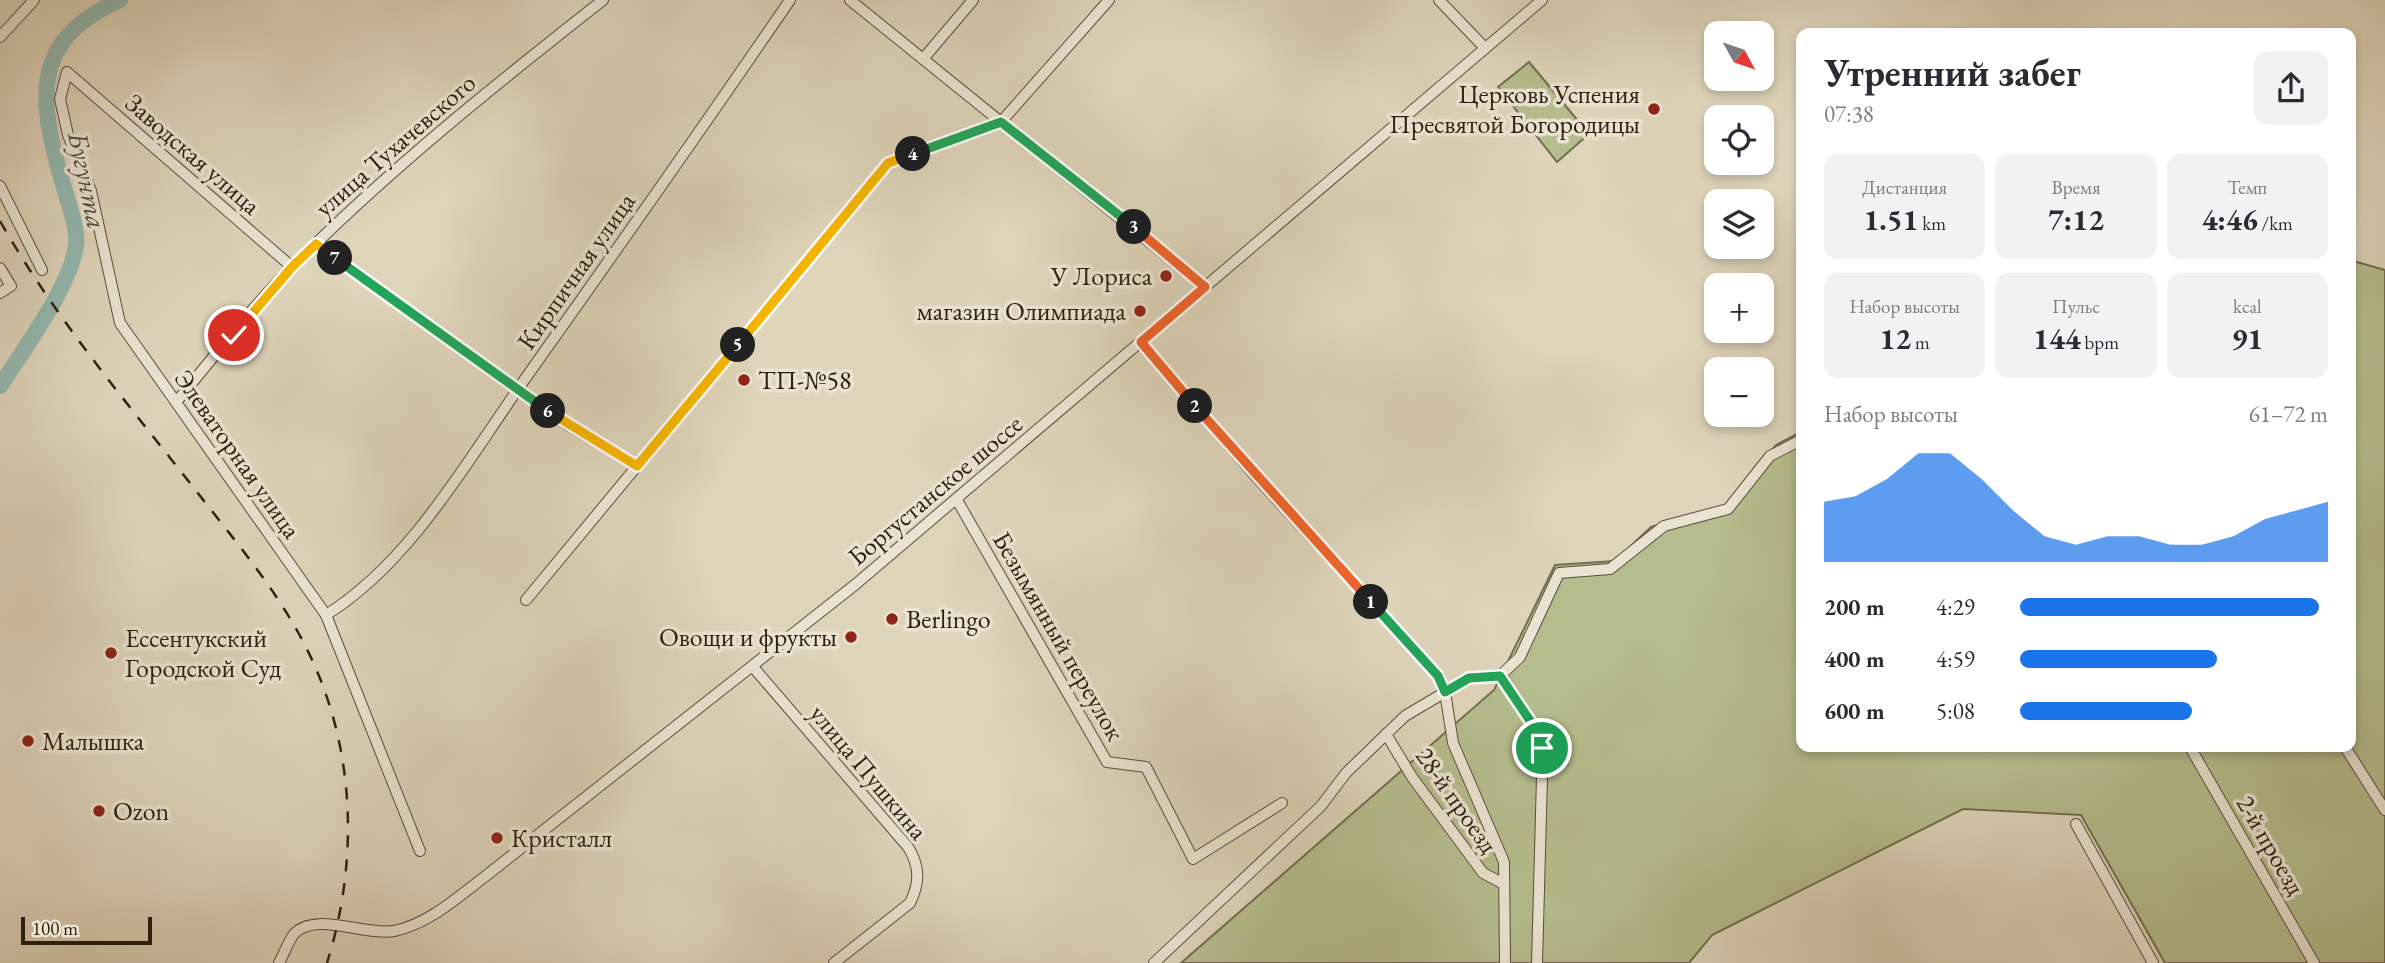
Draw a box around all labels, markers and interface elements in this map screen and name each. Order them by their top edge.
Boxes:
north arrow [1704,21,1774,91]
map controls [1704,21,1774,427]
text: Утренний забег [1824,48,2081,97]
button: share [2254,51,2328,125]
street label: улица Тухачевского [307,66,483,224]
place label: Церковь Успения Пресвятой Богородицы [1389,77,1640,141]
street label: Заводская улица [118,86,268,223]
text: 07:38 [1824,99,1874,129]
marker: Церковь Успения Пресвятой Богородицы [1646,101,1662,117]
button: locate [1704,105,1774,175]
water label: Бугунта [60,127,116,232]
pin: 4 [895,136,930,172]
text: 4 [907,141,918,166]
text: Дистанция [1862,175,1947,200]
text: Время [2052,175,2100,200]
text: Темп [2228,175,2267,200]
street label: Кирпичная улица [509,185,643,356]
button: layers [1704,189,1774,259]
text: 1.51 [1863,200,1918,239]
text: 7:12 [2048,200,2104,239]
text: 4:46 [2202,200,2258,239]
pin: 3 [1116,210,1152,244]
text: km [1918,211,1946,236]
text: /km [2258,211,2293,236]
text: 3 [1128,214,1139,239]
pin: 7 [318,240,352,276]
text: 7 [329,245,340,270]
place label: У Лориса [1050,259,1153,293]
marker: У Лориса [1158,268,1174,284]
button: + [1704,273,1774,343]
place label: магазин Олимпиада [917,294,1127,328]
text: Набор высоты [1849,294,1960,319]
text: Пульс [2052,294,2100,319]
text: kcal [2233,294,2262,319]
marker: магазин Олимпиада [1132,303,1148,319]
pin [204,305,264,365]
icon: check [215,316,253,354]
text: 12 [1879,319,1911,358]
text: 144 [2033,319,2081,358]
text: 91 [2231,319,2263,358]
pin: 5 [720,328,756,362]
text: m [1911,330,1930,355]
text: bpm [2081,330,2119,355]
text: 5 [732,332,743,357]
button: − [1704,357,1774,427]
street label: Элеваторная улица [167,363,309,546]
place label: ТП-№58 [758,363,852,397]
marker: ТП-№58 [736,372,752,388]
pin: 2 [1178,388,1212,424]
text: 2 [1189,393,1200,418]
pin: 6 [530,394,566,428]
text: 6 [542,398,553,423]
text: Набор высоты [1824,399,1958,429]
text: 61–72 m [2249,399,2328,429]
street label: Боргустанское шоссе [841,407,1029,573]
street label: Безымянный переулок [985,525,1133,747]
pin: 1 [1354,584,1388,620]
text: 1 [1365,589,1376,614]
text: 200 m [1824,592,1885,622]
text: 4:29 [1936,592,1975,622]
place label: Berlingo [906,602,991,636]
marker: Berlingo [884,611,900,627]
place label: Овощи и фрукты [659,620,837,654]
place label: Ессентукский Городской Суд [125,621,282,685]
marker: Овощи и фрукты [843,629,859,645]
text: 400 m [1824,644,1885,674]
text: 4:59 [1936,644,1975,674]
marker: Ессентукский Городской Суд [103,645,119,661]
text: 600 m [1824,696,1885,726]
text: 5:08 [1936,696,1975,726]
street label: улица Пушкина [802,697,936,847]
pin [1512,718,1572,778]
place label: Малышка [42,724,145,758]
icon: arrive [1523,729,1561,767]
marker: Малышка [20,733,36,749]
street label: 28-й проезд [1408,740,1506,860]
street label: 2-й проезд [2229,789,2313,901]
place label: Ozon [113,794,170,828]
marker: Ozon [91,803,107,819]
place label: Кристалл [511,821,612,855]
marker: Кристалл [489,830,505,846]
scale bar [21,914,152,946]
text: 100 m [32,916,78,941]

